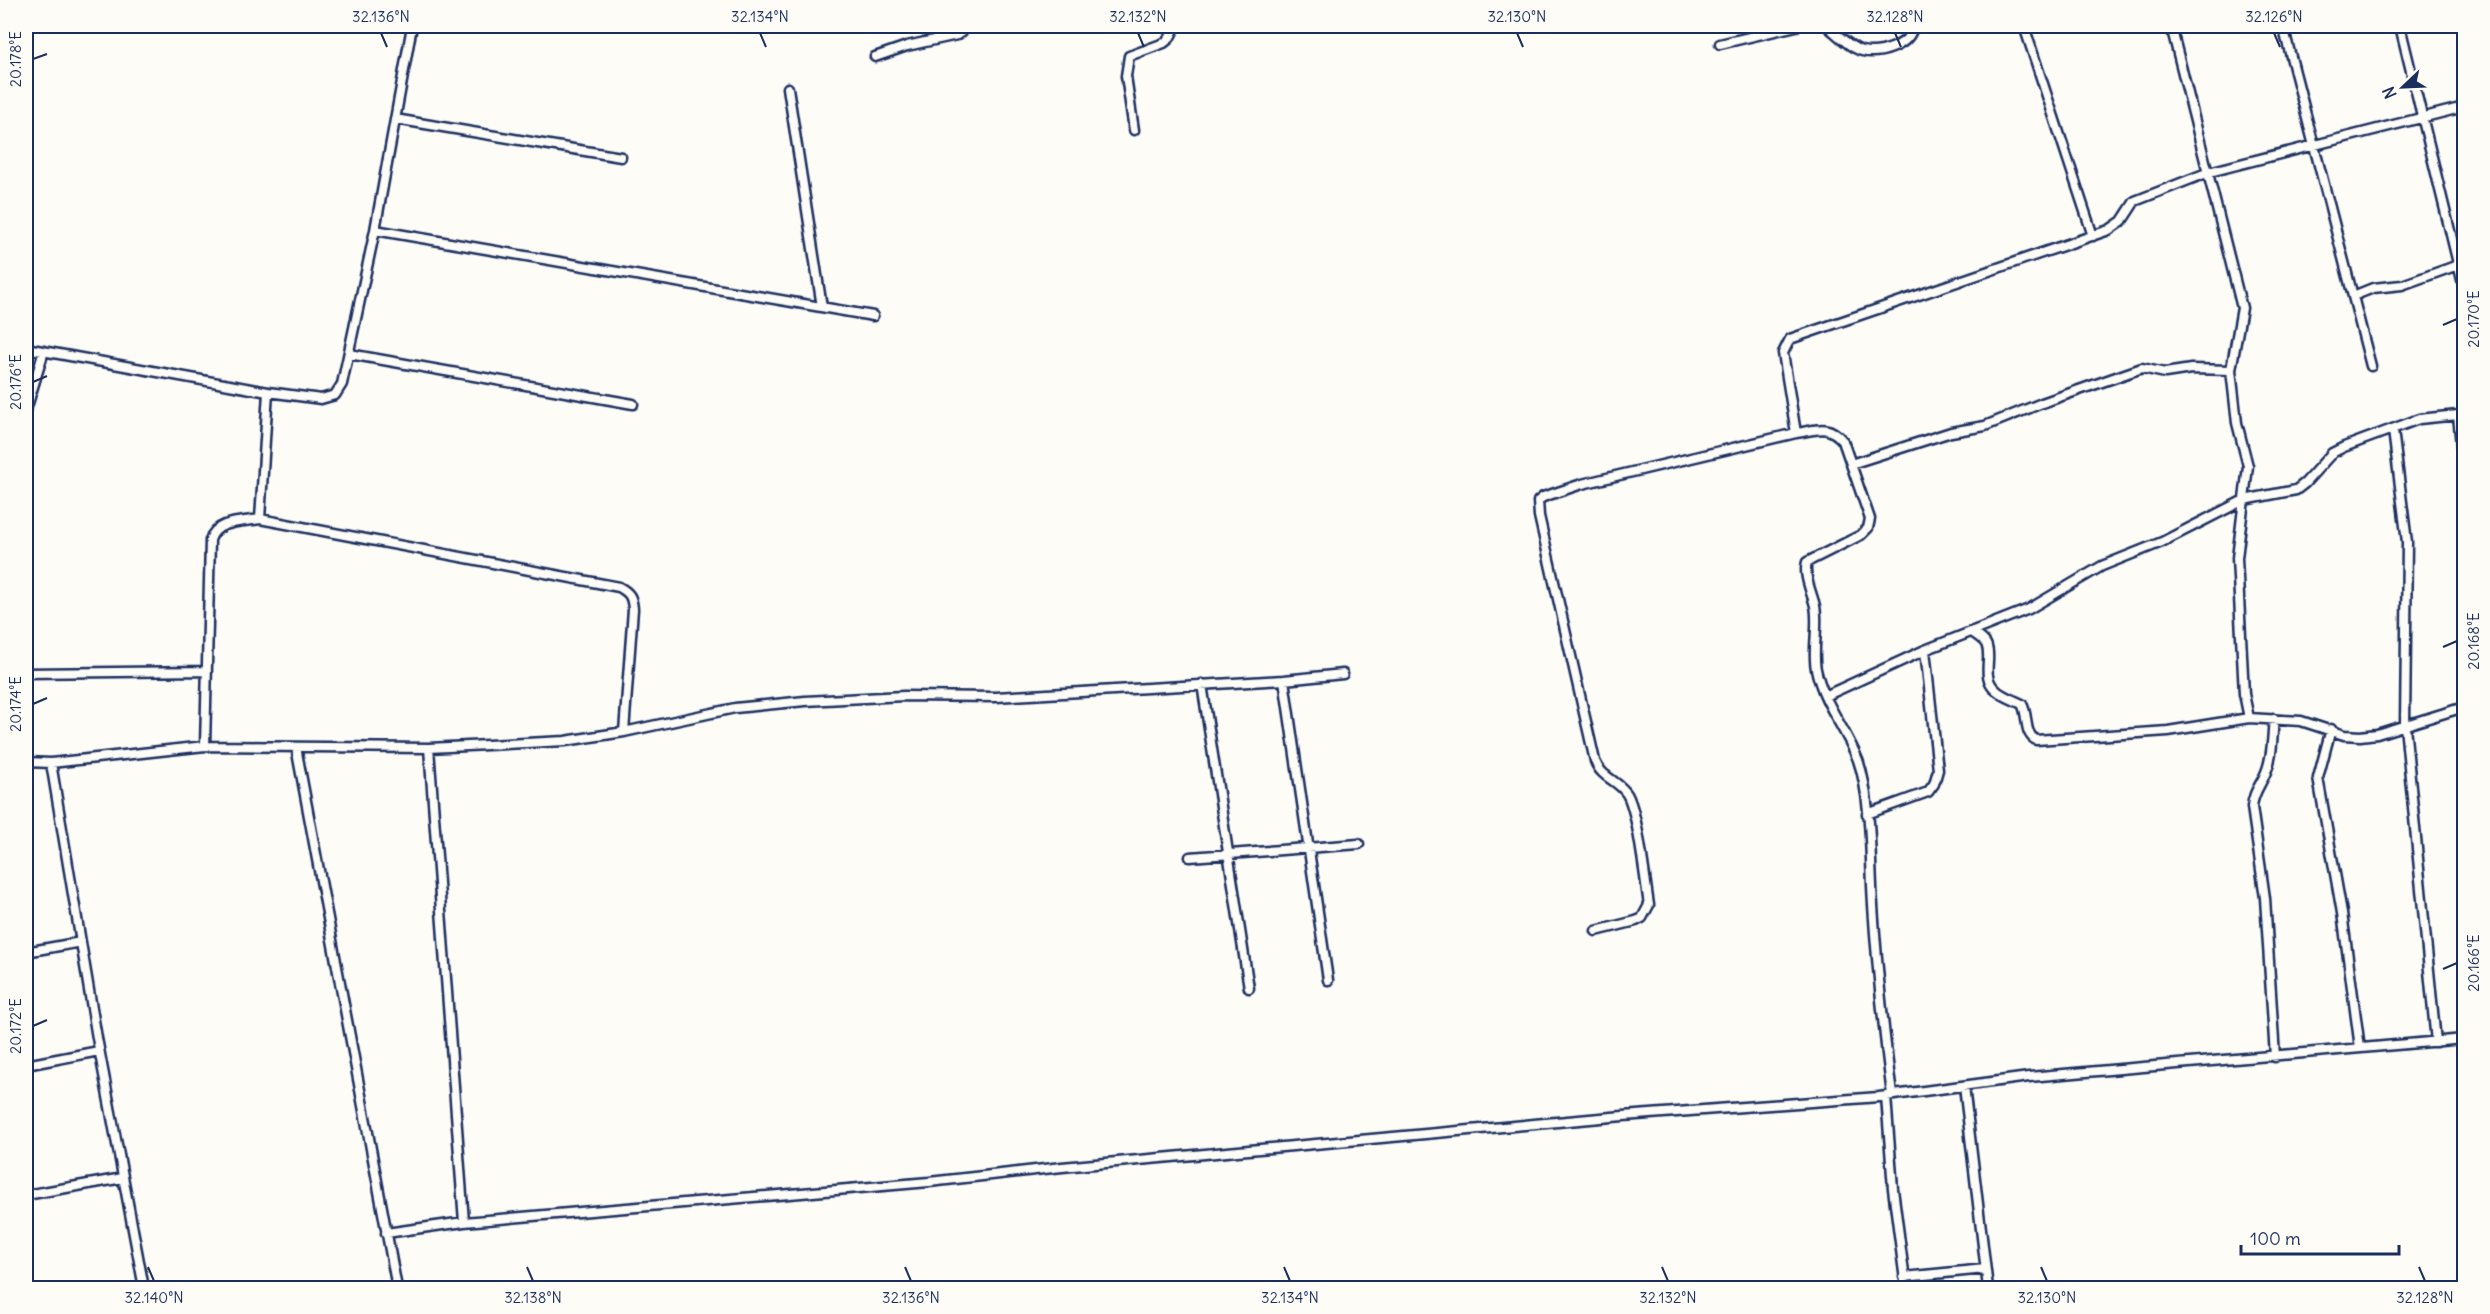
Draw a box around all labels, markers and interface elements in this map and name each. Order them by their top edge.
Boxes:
text: 32.136°N [352,7,410,26]
text: 32.134°N [731,7,789,26]
text: 32.132°N [1109,7,1167,26]
text: 32.130°N [1488,7,1546,26]
text: 32.128°N [1866,7,1924,26]
text: 32.126°N [2245,7,2303,26]
text: 20.178°E [6,31,25,87]
north arrow [2373,57,2433,117]
text: N [2378,84,2401,102]
text: 20.170°E [2464,290,2483,348]
text: 20.176°E [6,354,25,410]
text: 20.168°E [2464,612,2483,670]
text: 20.174°E [6,676,25,732]
text: 20.166°E [2464,934,2483,992]
text: 20.172°E [6,998,25,1054]
scale bar [2241,1218,2398,1256]
text: 100 m [2250,1227,2301,1250]
text: 32.140°N [124,1288,184,1307]
text: 32.138°N [504,1288,562,1307]
text: 32.136°N [882,1288,940,1307]
text: 32.134°N [1261,1288,1319,1307]
text: 32.132°N [1639,1288,1697,1307]
text: 32.130°N [2018,1288,2076,1307]
text: 32.128°N [2396,1288,2454,1307]

